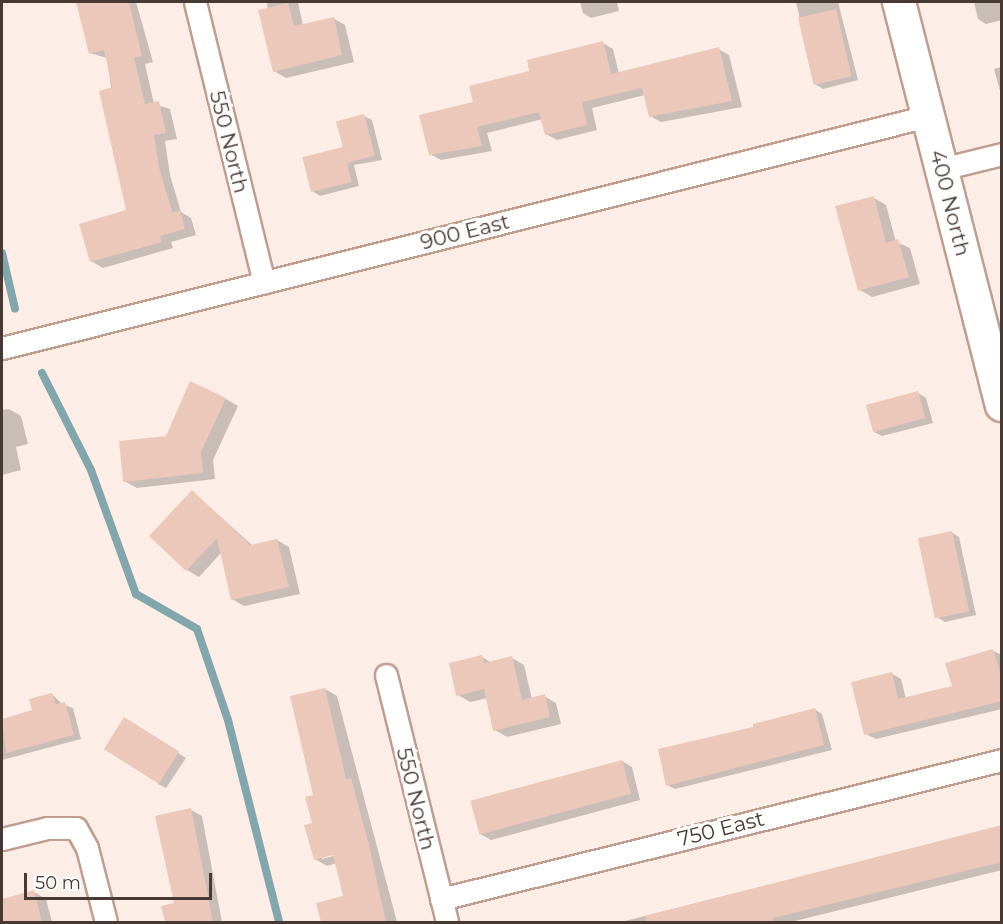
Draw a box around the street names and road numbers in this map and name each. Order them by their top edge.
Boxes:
street label: 550 North [204,88,254,196]
street label: 400 North [925,147,975,259]
street label: 900 East [418,209,512,255]
street label: 550 North [391,745,441,853]
street label: 750 East [675,806,767,852]

